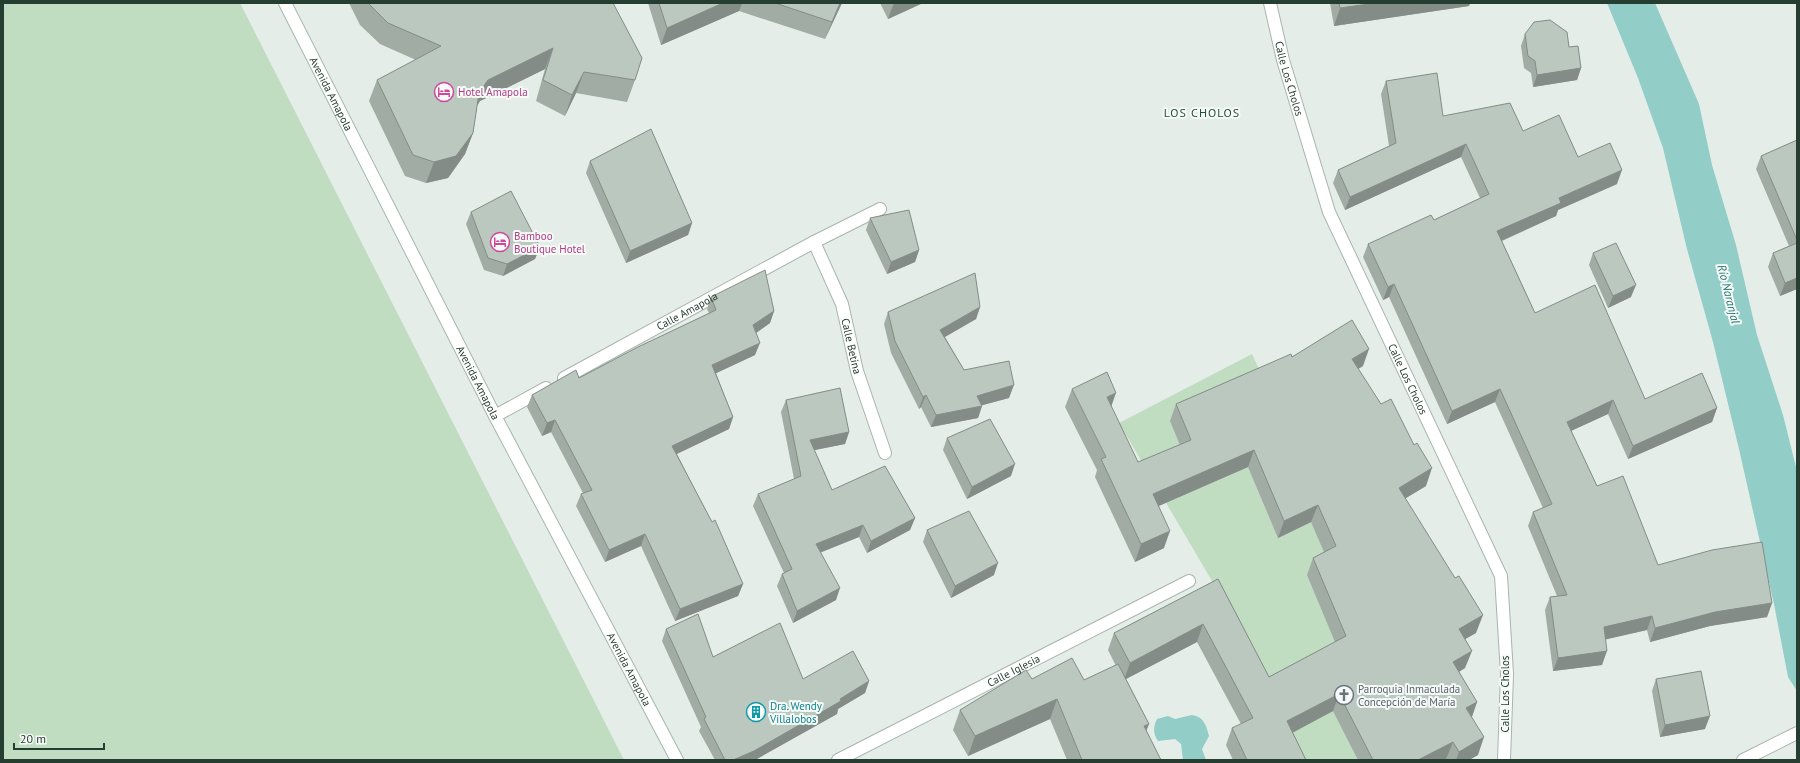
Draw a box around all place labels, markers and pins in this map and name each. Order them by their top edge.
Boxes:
hotel icon: Hotel Amapola [433,81,455,103]
place label: Hotel Amapola [458,85,528,99]
place label: Bamboo Boutique Hotel [514,229,586,256]
hotel icon: Bamboo Boutique Hotel [489,231,511,253]
place label: Parroquia Inmaculada Concepción de María [1358,682,1460,709]
church icon: Parroquia Inmaculada Concepción de María [1333,684,1355,706]
place label: Dra. Wendy Villalobos [769,699,823,726]
building icon: Dra. Wendy Villalobos [745,701,767,723]

